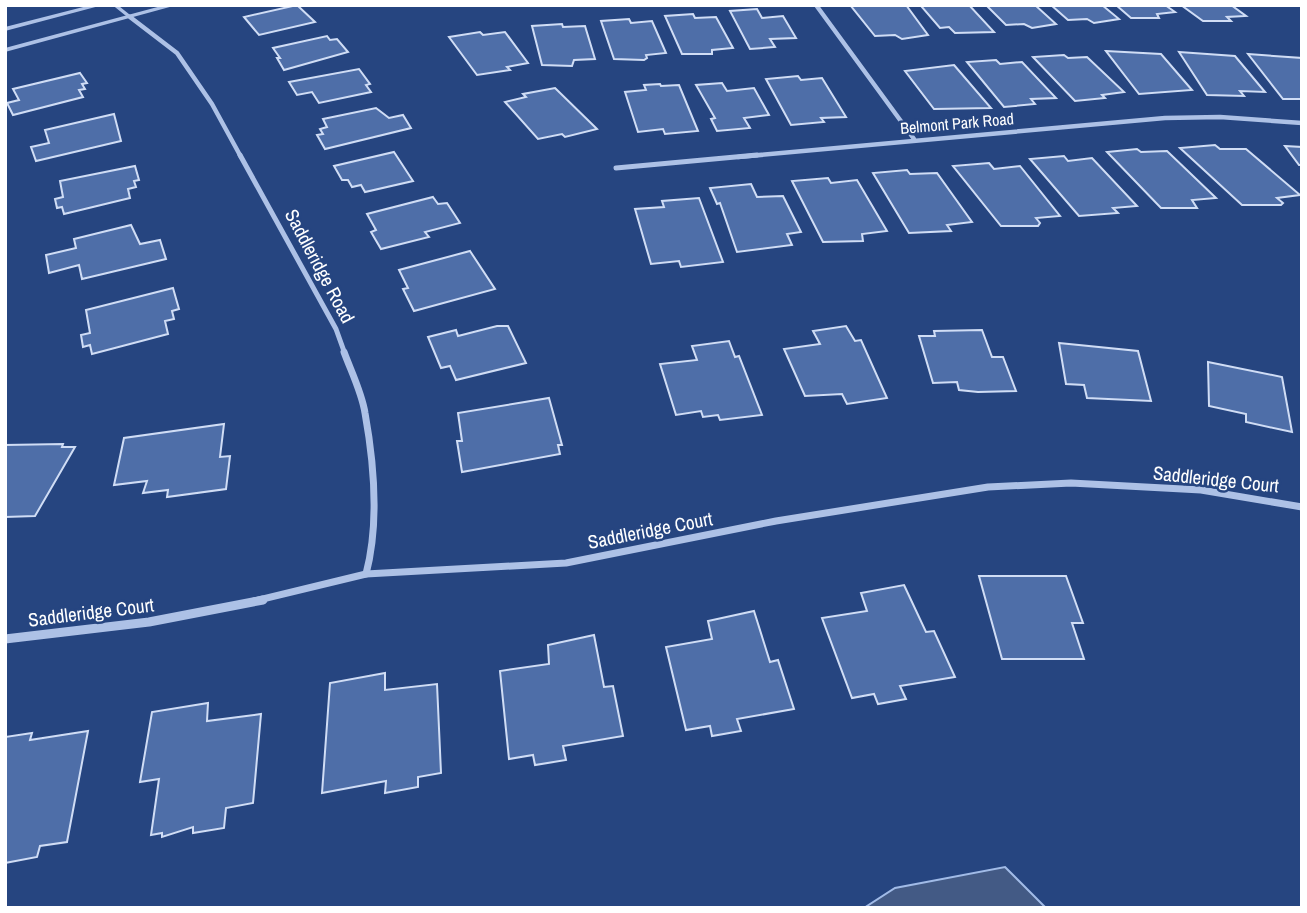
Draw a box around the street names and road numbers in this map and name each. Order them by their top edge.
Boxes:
street label: Belmont Park Road [899,107,1015,139]
street label: Saddleridge Road [279,204,361,328]
street label: Saddleridge Court [1152,459,1281,499]
street label: Saddleridge Court [585,505,715,555]
street label: Saddleridge Court [27,591,156,633]

